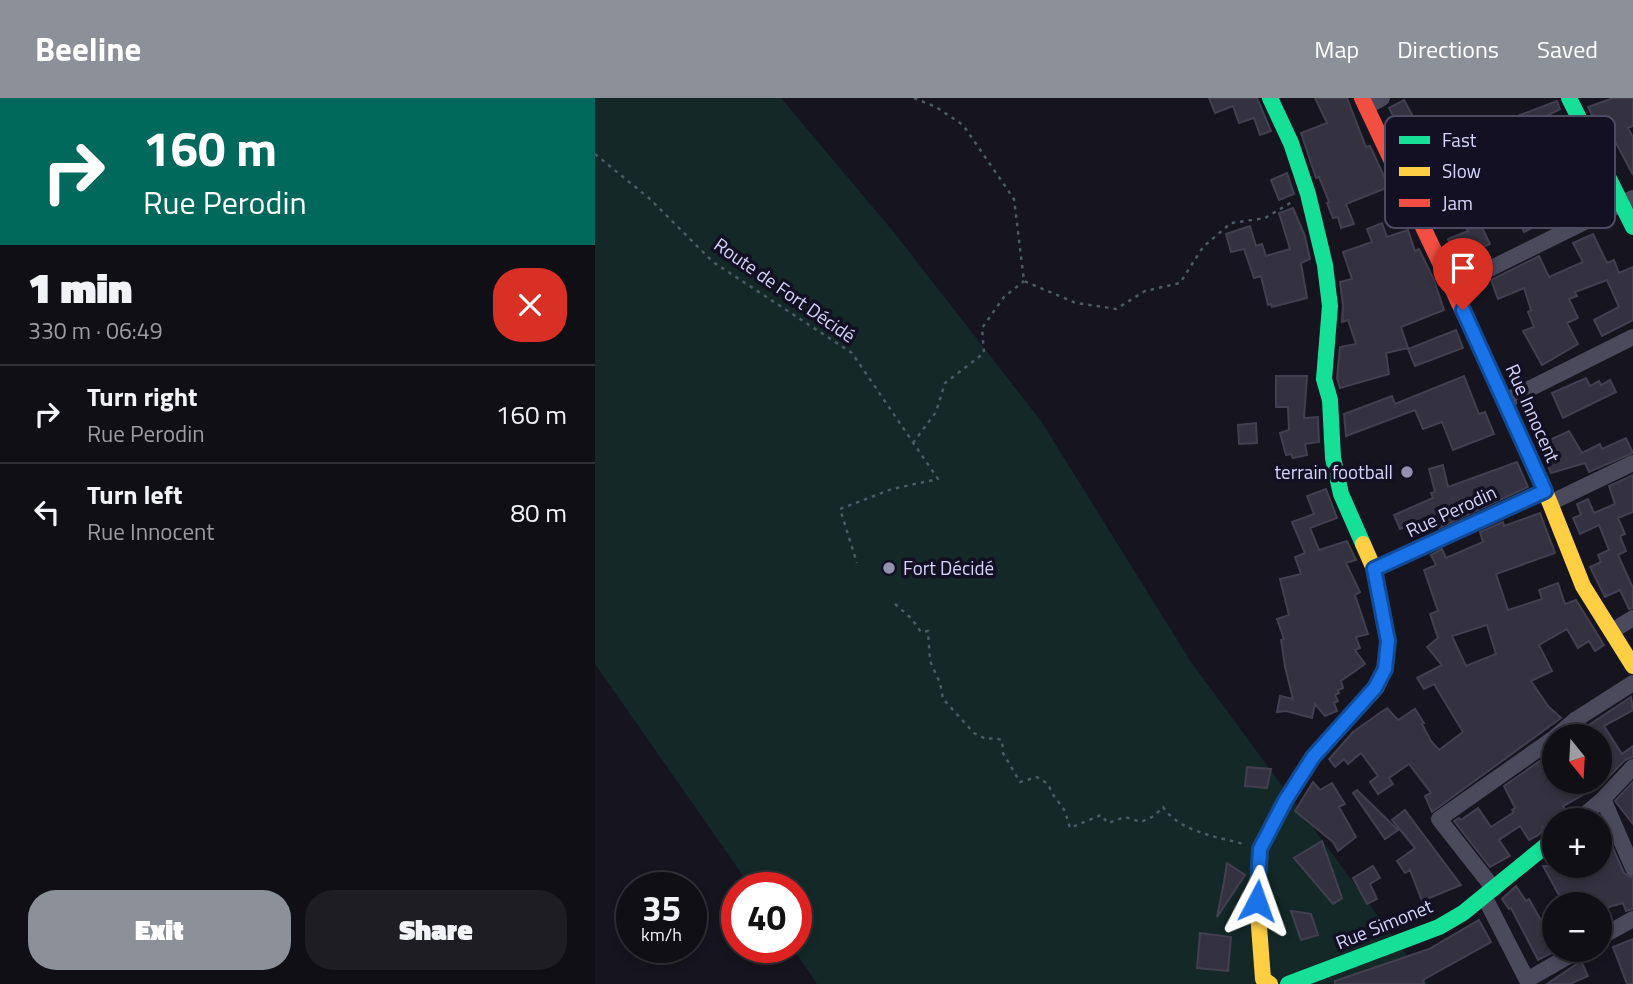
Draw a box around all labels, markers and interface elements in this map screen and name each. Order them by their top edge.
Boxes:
text: Beeline [35,24,141,74]
text: Map [1314,31,1359,67]
text: Directions [1397,31,1499,67]
text: Saved [1537,31,1598,67]
text: 160 m [143,110,277,185]
legend [1385,116,1615,228]
text: Fast [1442,125,1477,154]
icon: right [28,126,119,217]
text: Slow [1442,156,1481,185]
text: Rue Perodin [143,178,307,226]
text: Jam [1442,188,1473,217]
street label: Route de Fort Décidé [709,230,862,349]
pin [1433,238,1493,310]
icon: arrive [1444,249,1482,287]
text: 1 min [28,255,132,319]
button: close [493,268,567,342]
text: 330 m · 06:49 [28,313,163,348]
street label: Rue Innocent [1499,359,1568,467]
text: Turn right [87,377,198,416]
icon: right [28,395,66,433]
text: 160 m [496,395,567,434]
text: Rue Perodin [87,416,205,451]
place label: terrain football [1274,457,1393,486]
marker: terrain football [1399,464,1415,480]
text: Turn left [87,475,182,514]
street label: Rue Perodin [1401,477,1501,544]
icon: left [28,493,66,531]
text: 80 m [510,493,567,532]
text: Rue Innocent [87,514,214,549]
place label: Fort Décidé [903,553,994,582]
marker: Fort Décidé [881,560,897,576]
north arrow [1542,724,1612,794]
map controls [1542,724,1612,962]
button: + [1542,808,1612,878]
position arrow [1220,864,1294,938]
speed limit sign: 40 [721,872,812,963]
text: 35 [642,881,681,935]
button: Exit [28,890,291,970]
button: Share [305,890,567,970]
street label: Rue Simonet [1331,891,1437,956]
button: − [1542,892,1612,962]
text: km/h [641,921,682,948]

